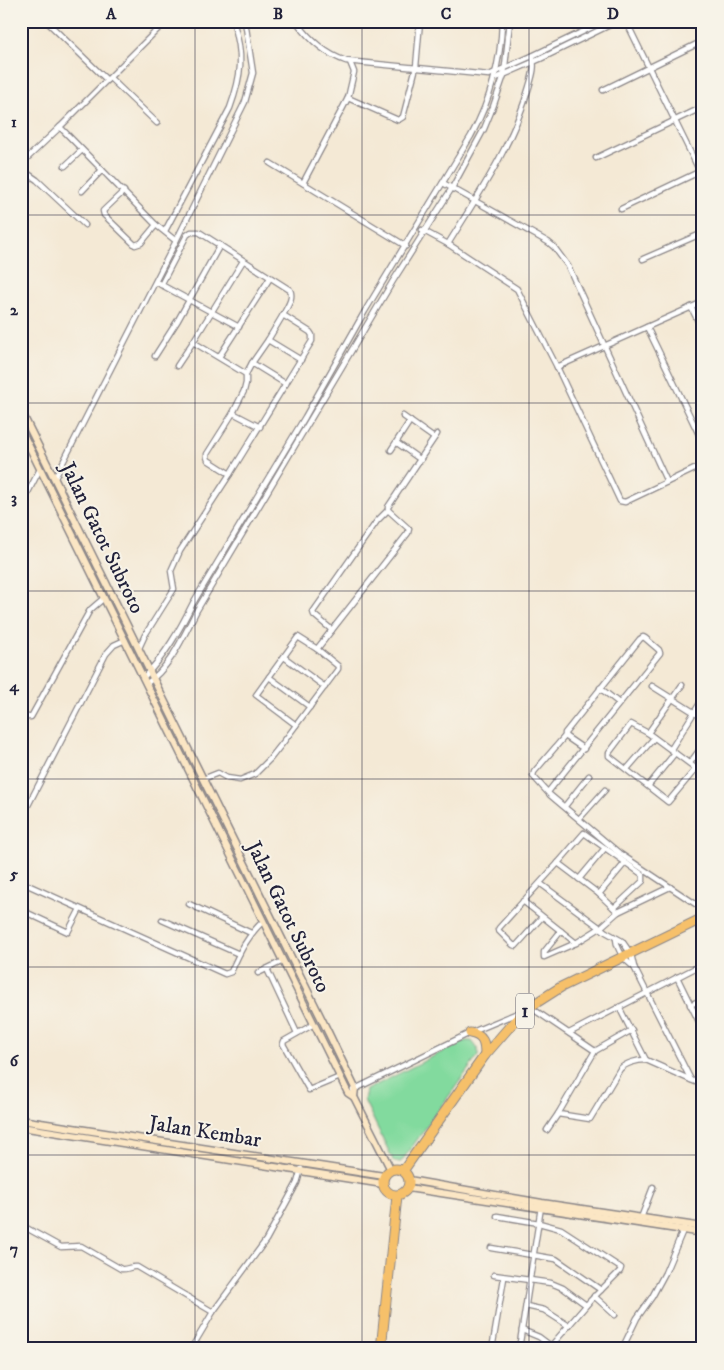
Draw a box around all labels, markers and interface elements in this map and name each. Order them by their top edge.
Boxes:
text: A [105,4,117,24]
text: B [273,4,283,24]
text: C [441,4,451,24]
text: D [607,4,619,24]
text: 1 [11,112,17,132]
text: 2 [10,300,19,320]
street label: Jalan Gatot Subroto [53,456,150,618]
text: 3 [11,488,17,508]
text: 4 [8,676,19,696]
street label: Jalan Gatot Subroto [239,835,336,997]
text: 5 [9,864,18,884]
road number: 1 [516,994,534,1028]
text: 6 [10,1051,20,1071]
street label: Jalan Kembar [145,1110,263,1154]
text: 7 [10,1239,18,1259]

